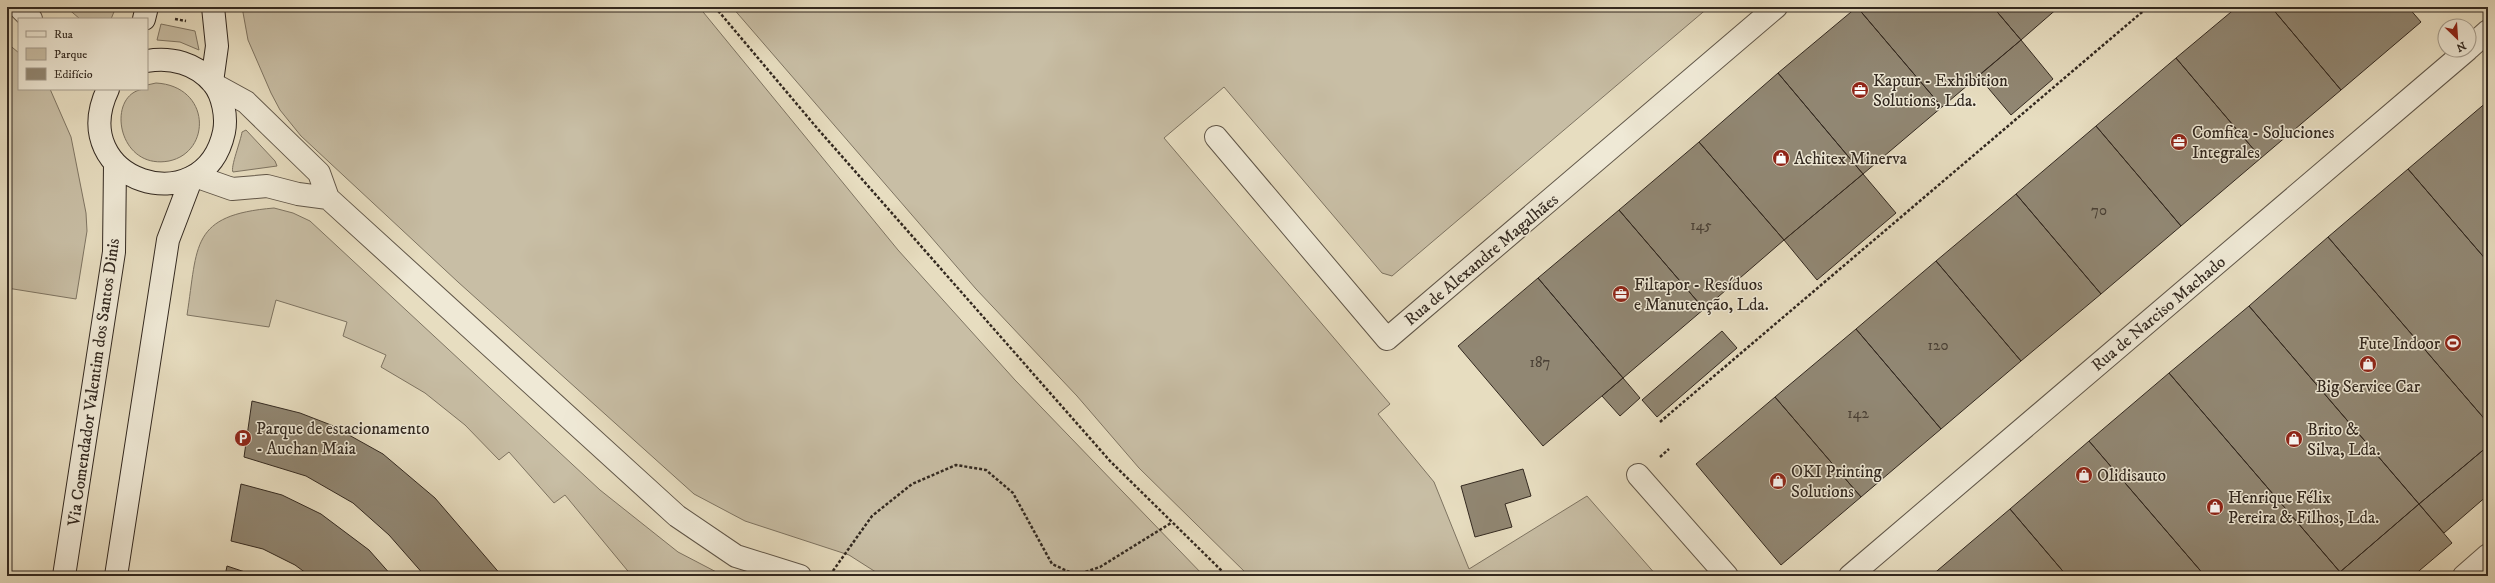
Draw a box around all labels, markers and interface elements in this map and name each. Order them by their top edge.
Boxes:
legend [18,18,148,90]
north arrow [2437,18,2477,58]
text: Rua [54,27,74,42]
text: N [2454,38,2468,54]
text: Parque [54,47,87,62]
text: Edifício [54,67,93,82]
place label: Kaptur - Exhibition Solutions, Lda. [1873,70,2008,112]
office icon: Kaptur - Exhibition Solutions, Lda. [1850,80,1870,100]
place label: Comfica - Soluciones Integrales [2192,122,2335,164]
office icon: Comfica - Soluciones Integrales [2169,132,2189,152]
shop icon: Achitex Minerva [1771,148,1791,168]
place label: Achitex Minerva [1794,148,1908,170]
street label: Rua de Alexandre Magalhães [1400,189,1563,331]
house number: 70 [2091,201,2107,220]
house number: 145 [1690,216,1712,235]
street label: Via Comendador Valentim dos Santos Dinis [63,236,125,528]
street label: Rua de Narciso Machado [2087,251,2230,376]
place label: Filtapor - Resíduos e Manutenção, Lda. [1634,274,1769,316]
office icon: Filtapor - Resíduos e Manutenção, Lda. [1611,284,1631,304]
place label: Fute Indoor [2359,333,2441,355]
sports icon: Fute Indoor [2443,333,2463,353]
house number: 120 [1928,336,1948,355]
house number: 187 [1530,353,1551,372]
shop icon: Big Service Car [2358,354,2378,374]
place label: Big Service Car [2316,376,2421,398]
house number: 142 [1847,404,1869,423]
place label: Parque de estacionamento - Auchan Maia [256,418,430,460]
place label: Brito & Silva, Lda. [2307,419,2380,461]
parking icon: Parque de estacionamento - Auchan Maia [233,428,253,448]
shop icon: Brito & Silva, Lda. [2284,429,2304,449]
place label: OKI Printing Solutions [1791,461,1883,503]
shop icon: Olidisauto [2074,465,2094,485]
place label: Olidisauto [2097,465,2166,487]
shop icon: OKI Printing Solutions [1768,471,1788,491]
place label: Henrique Félix Pereira & Filhos, Lda. [2228,487,2379,529]
shop icon: Henrique Félix Pereira & Filhos, Lda. [2205,497,2225,517]

